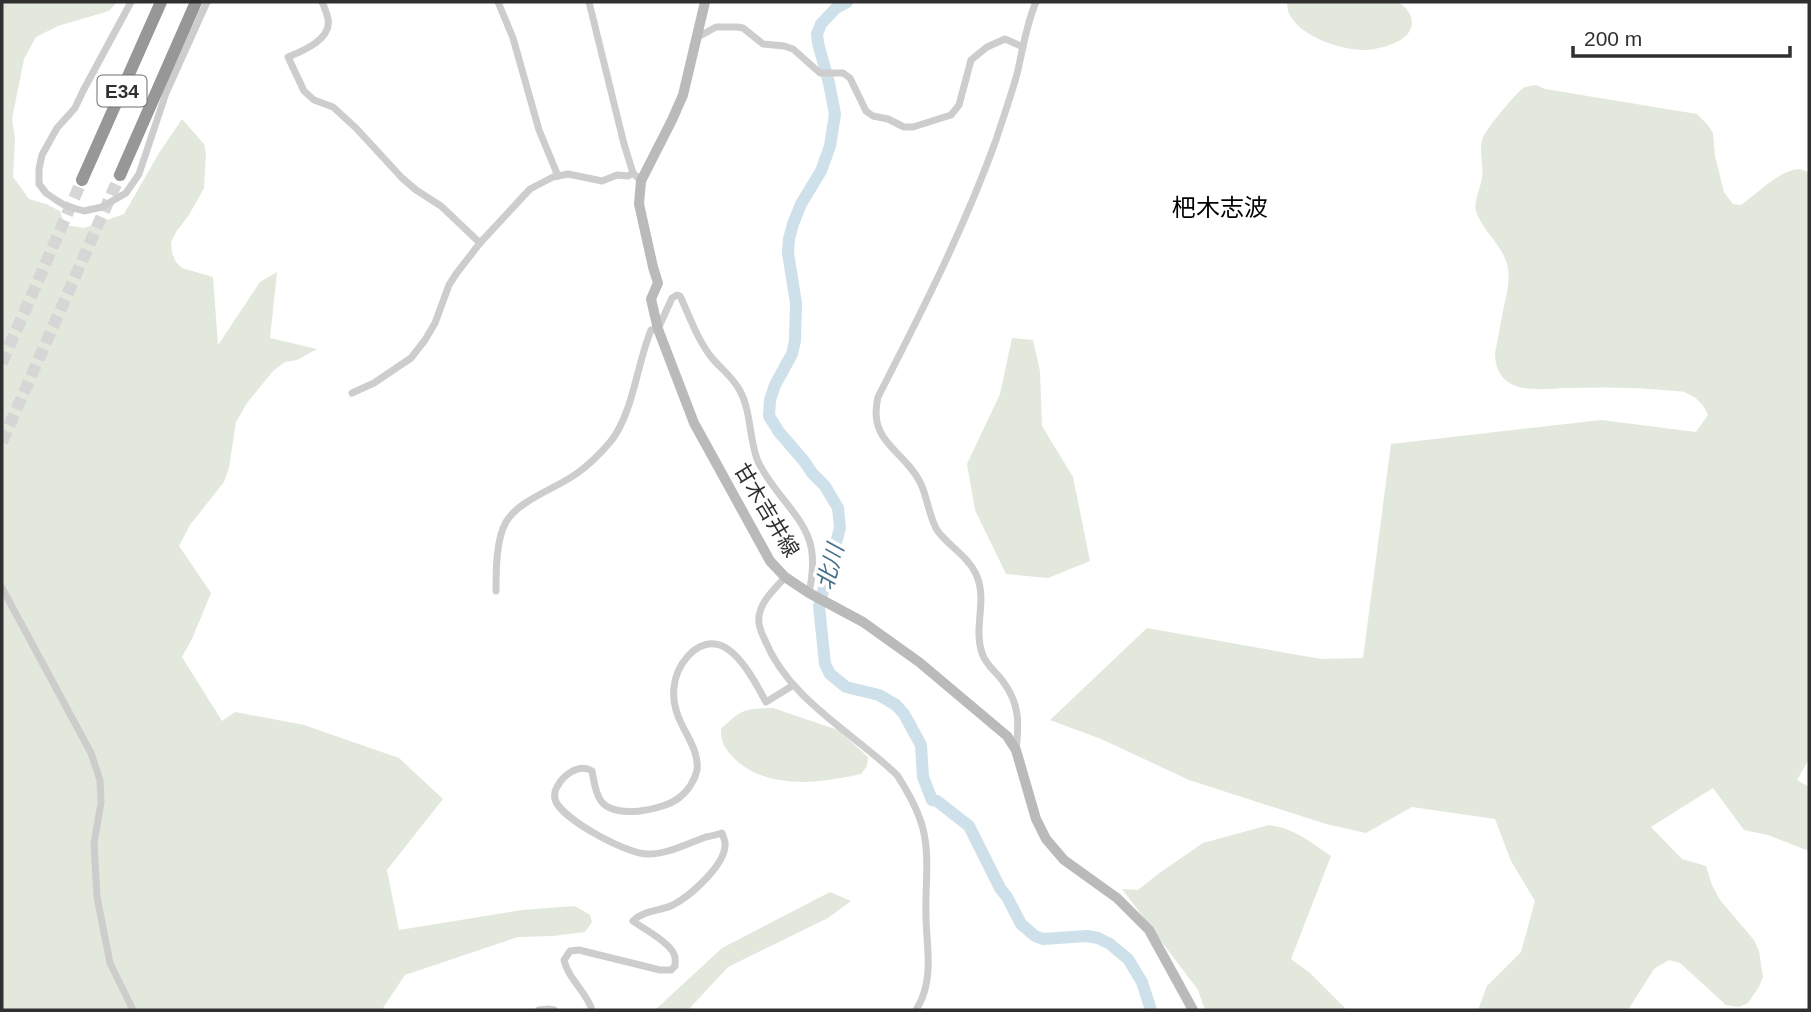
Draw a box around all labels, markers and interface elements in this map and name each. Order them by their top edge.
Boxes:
scale bar [1573,14,1790,58]
text: 200 m [1584,27,1642,50]
road number: E34 [97,76,146,106]
district label: 杷木志波 [1172,194,1268,221]
street label: 甘木吉井線 [730,459,804,561]
water label: 北川 [811,539,849,593]

